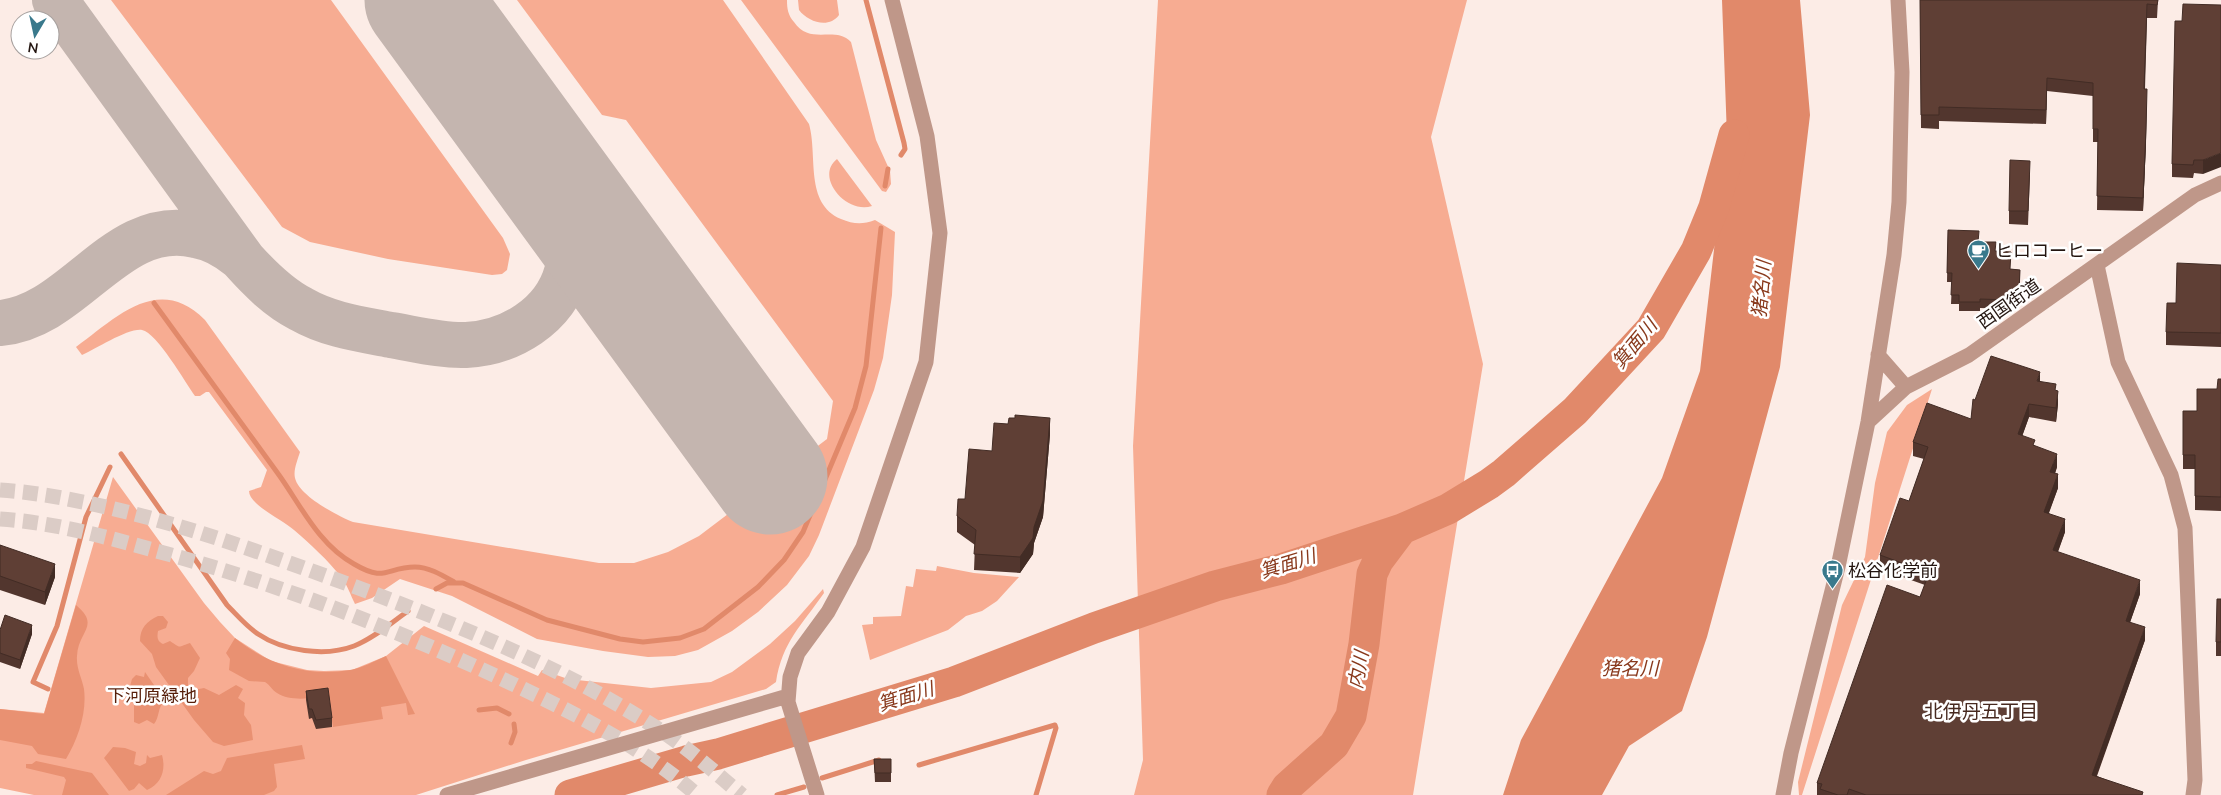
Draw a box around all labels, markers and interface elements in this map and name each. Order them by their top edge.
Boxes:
north arrow [10,10,60,60]
text: N [26,37,40,58]
cafe icon: ヒロコーヒー [1967,239,1991,270]
place label: ヒロコーヒー [1995,239,2103,263]
water label: 猪名川 [1747,257,1778,319]
street label: 西国街道 [1973,274,2045,334]
water label: 箕面川 [1607,312,1665,374]
water label: 箕面川 [1257,543,1321,585]
bus stop icon: 松谷化学前 [1820,559,1844,590]
place label: 松谷化学前 [1848,559,1938,583]
water label: 内川 [1343,647,1375,691]
water label: 猪名川 [1601,656,1660,682]
water label: 箕面川 [875,676,939,718]
park label: 下河原緑地 [107,684,197,708]
district label: 北伊丹五丁目 [1924,699,2038,725]

